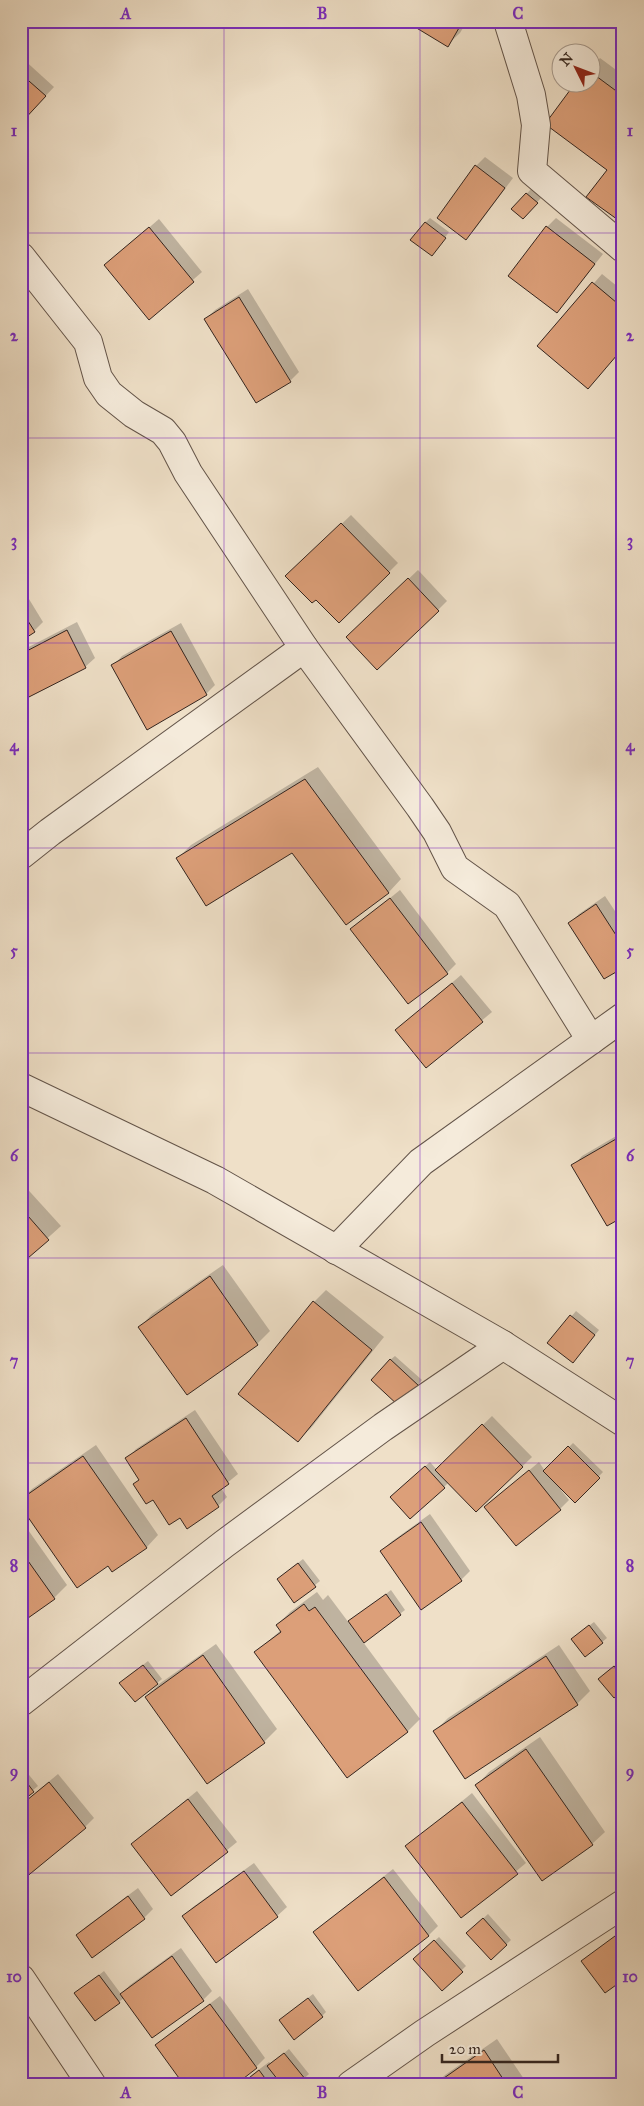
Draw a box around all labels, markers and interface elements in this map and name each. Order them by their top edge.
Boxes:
text: A [120,4,132,23]
text: B [317,4,327,23]
text: C [513,4,524,23]
north arrow [552,42,602,92]
text: N [556,49,577,70]
text: 1 [11,121,18,140]
text: 1 [627,121,634,140]
text: 2 [10,326,19,345]
text: 2 [626,326,635,345]
text: 3 [11,531,17,551]
text: 3 [627,531,633,551]
text: 4 [10,736,20,756]
text: 4 [626,736,636,756]
text: 5 [10,941,18,960]
text: 5 [626,941,634,960]
text: 6 [10,1146,19,1165]
text: 6 [626,1146,635,1165]
text: 7 [10,1351,19,1370]
text: 7 [626,1351,635,1370]
text: 8 [10,1556,18,1575]
text: 8 [626,1556,634,1575]
text: 9 [10,1762,18,1782]
text: 9 [626,1762,634,1782]
text: 10 [6,1967,22,1986]
text: 10 [622,1967,638,1986]
scale bar [442,2031,558,2063]
text: 20 m [449,2040,481,2058]
text: A [120,2083,132,2102]
text: B [317,2083,327,2102]
text: C [513,2083,524,2102]

